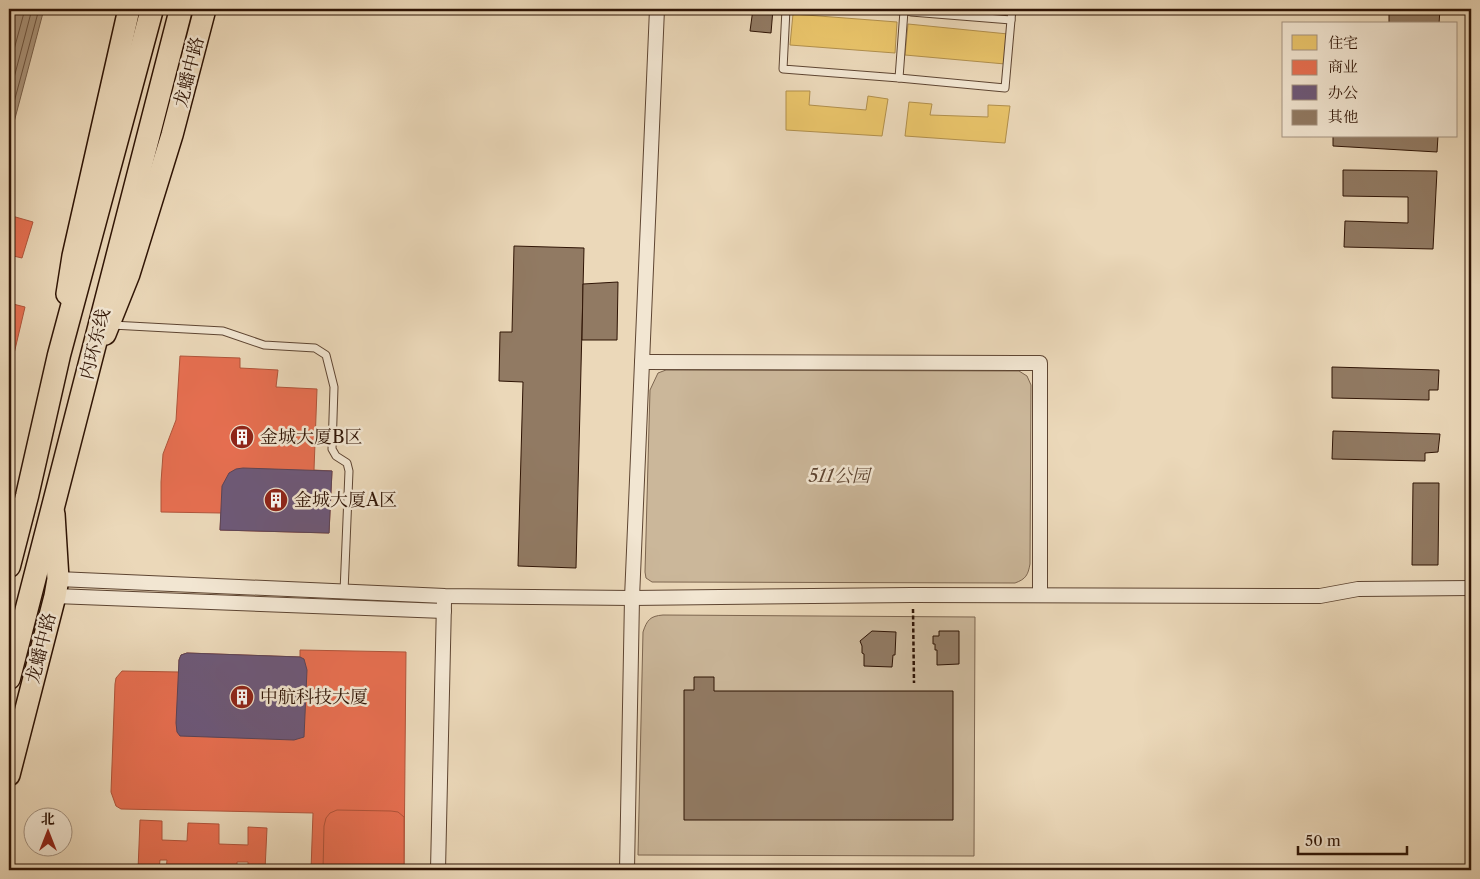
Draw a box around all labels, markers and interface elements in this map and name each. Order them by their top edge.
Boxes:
legend [1282,22,1458,138]
text: 住宅 [1328,33,1358,52]
street label: 龙蟠中路 [170,34,208,110]
text: 商业 [1328,57,1358,76]
text: 办公 [1328,83,1358,102]
text: 其他 [1328,107,1358,126]
street label: 内环东线 [76,306,114,382]
building icon: 金城大厦B区 [229,424,255,450]
place label: 金城大厦B区 [260,426,363,448]
park label: 511公园 [808,465,873,487]
building icon: 金城大厦A区 [263,487,289,513]
place label: 金城大厦A区 [294,489,397,511]
street label: 龙蟠中路 [22,610,60,686]
building icon: 中航科技大厦 [229,684,255,710]
place label: 中航科技大厦 [260,686,368,708]
north arrow [22,806,72,856]
text: 北 [41,810,55,828]
scale bar [1298,824,1406,856]
text: 50 m [1305,831,1341,850]

